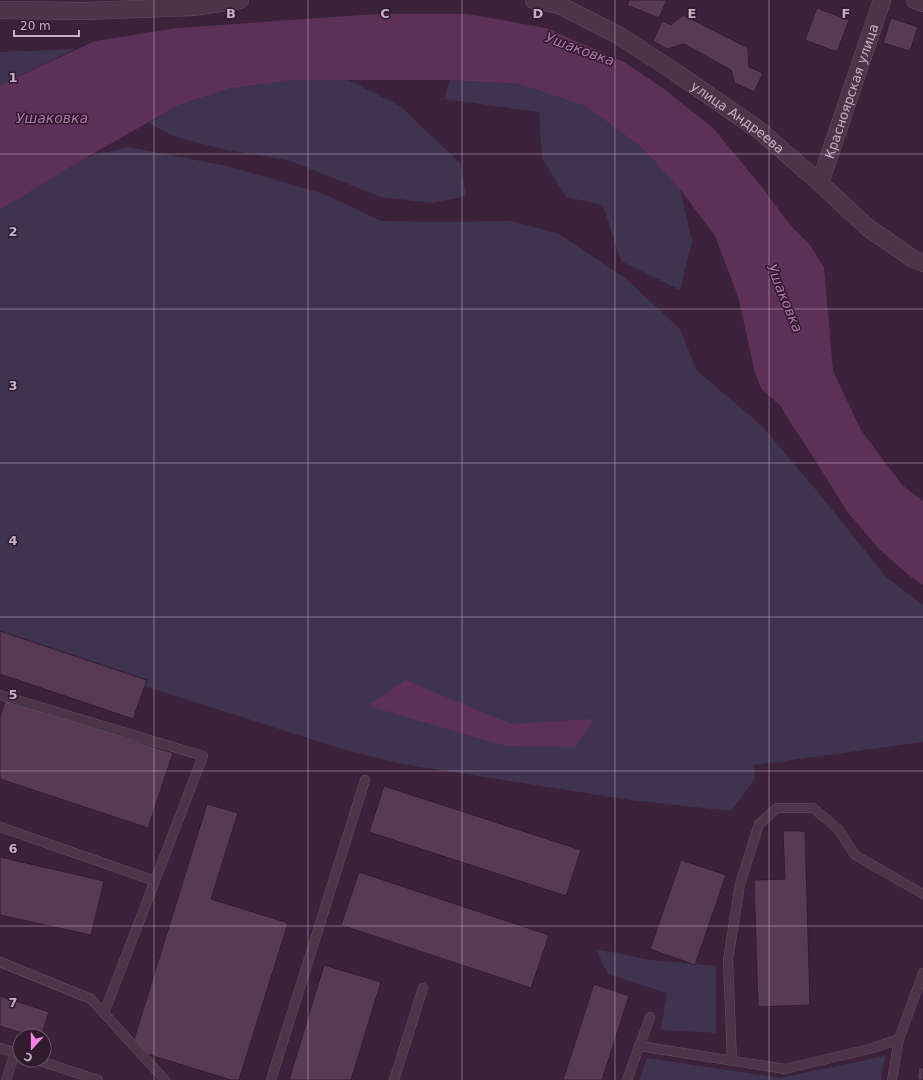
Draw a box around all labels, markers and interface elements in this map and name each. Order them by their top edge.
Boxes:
text: B [226,6,236,21]
text: C [380,6,390,21]
text: D [533,6,544,21]
text: E [688,6,696,21]
text: F [842,6,850,21]
scale bar [14,12,79,38]
text: 20 m [20,19,51,33]
street label: Красноярская улица [821,22,881,161]
water label: Ушаковка [543,29,617,69]
text: 1 [8,70,18,85]
street label: улица Андреева [688,78,787,156]
water label: Ушаковка [16,110,88,126]
text: 2 [8,224,18,239]
water label: Ушаковка [764,262,806,334]
text: 3 [8,378,18,393]
text: 4 [8,533,18,548]
text: 5 [8,687,18,702]
text: 6 [8,841,18,856]
text: 7 [8,995,18,1010]
north arrow [12,1028,52,1068]
text: С [22,1049,35,1064]

